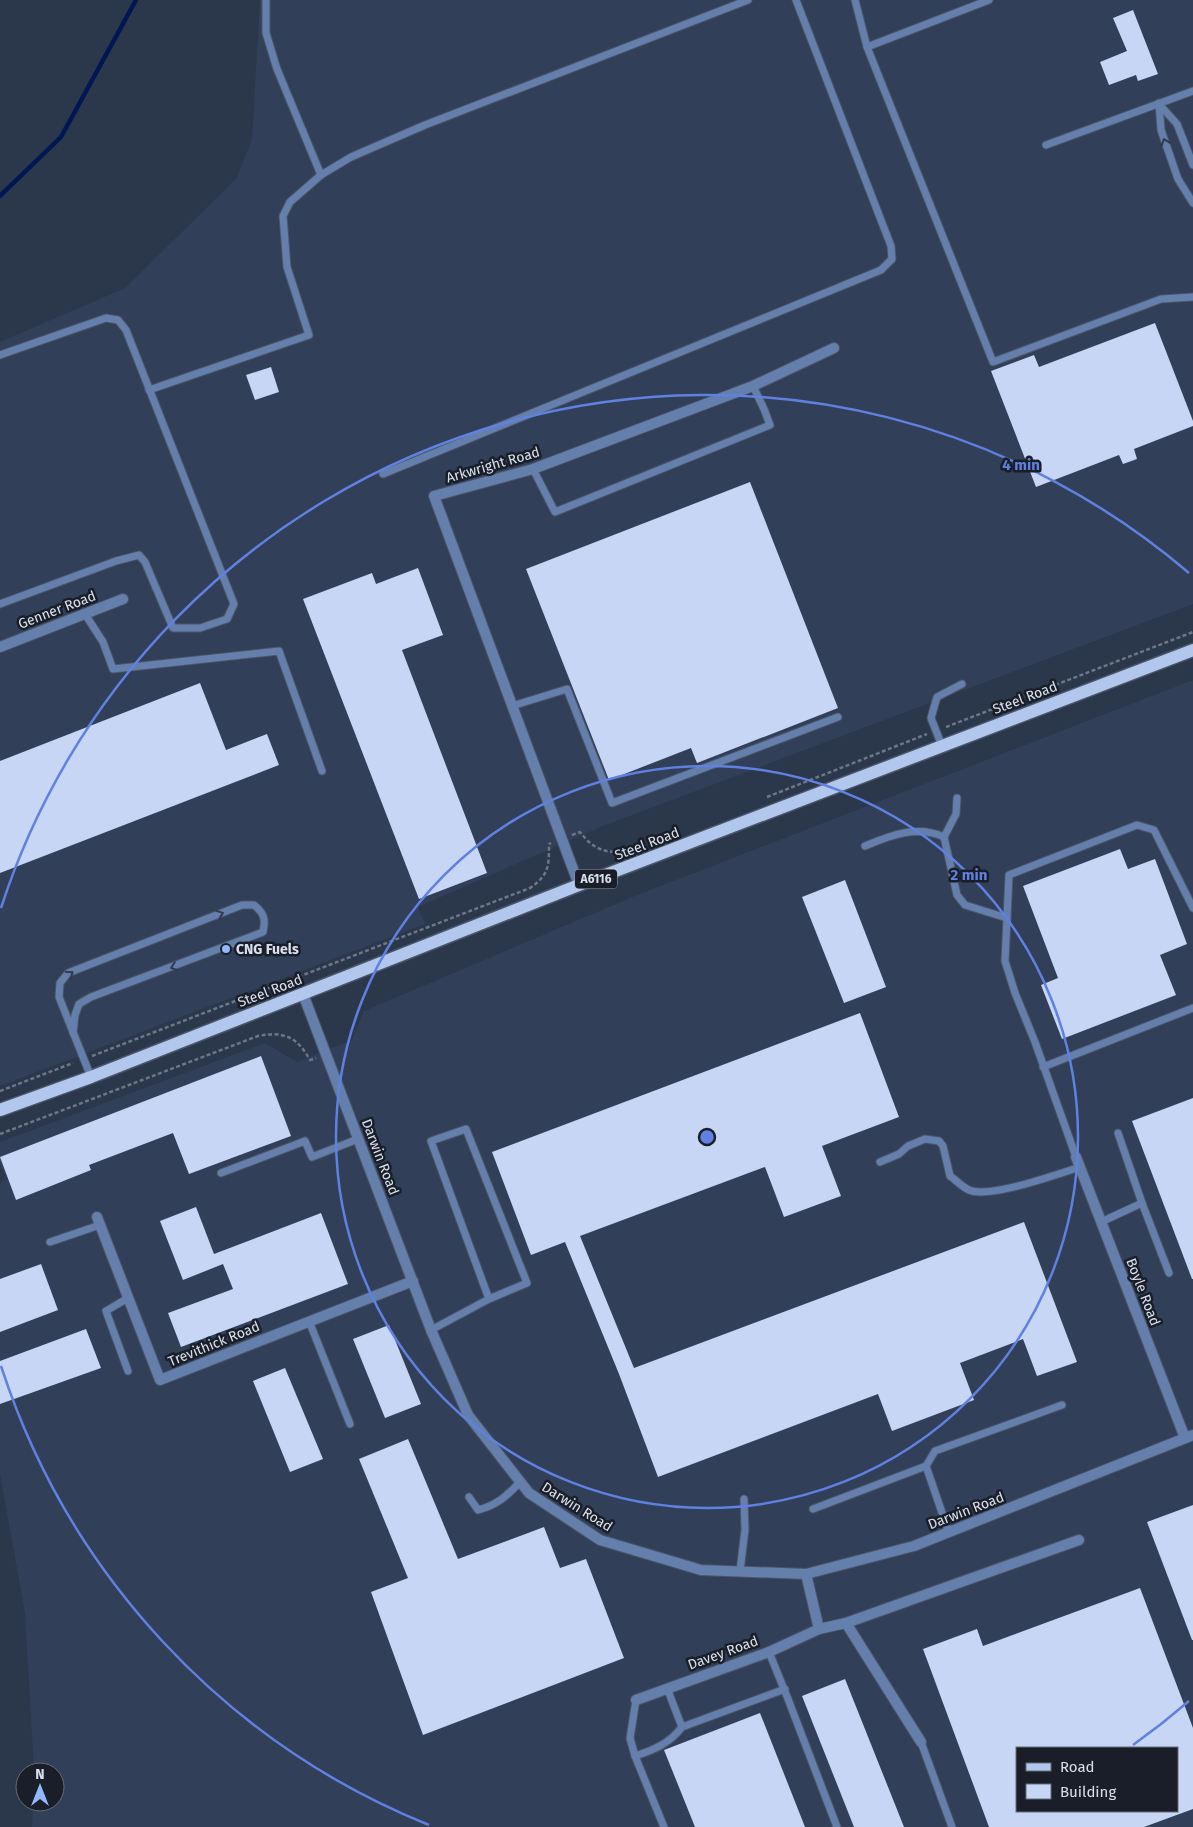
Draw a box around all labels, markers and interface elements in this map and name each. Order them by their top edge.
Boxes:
one-way arrow [1161,138,1171,147]
street label: Arkwright Road [444,444,542,486]
text: 4 min [1002,456,1040,474]
street label: Genner Road [16,587,98,633]
street label: Steel Road [990,678,1060,718]
street label: Steel Road [612,824,682,864]
text: 2 min [951,866,987,884]
road number: A6116 [575,870,617,889]
one-way arrow [216,910,224,920]
place label: CNG Fuels [236,941,299,958]
marker: CNG Fuels [220,943,232,955]
one-way arrow [170,960,179,971]
one-way arrow [65,971,74,981]
street label: Steel Road [235,971,305,1011]
street label: Darwin Road [358,1117,402,1197]
centre of rings [698,1128,716,1146]
street label: Boyle Road [1122,1256,1164,1328]
street label: Trevithick Road [166,1318,262,1370]
street label: Darwin Road [539,1479,615,1535]
street label: Darwin Road [926,1489,1006,1533]
street label: Davey Road [686,1632,760,1674]
legend [1016,1747,1178,1812]
text: Road [1060,1758,1095,1776]
north arrow [15,1762,65,1812]
text: N [35,1766,45,1783]
text: Building [1060,1783,1116,1801]

